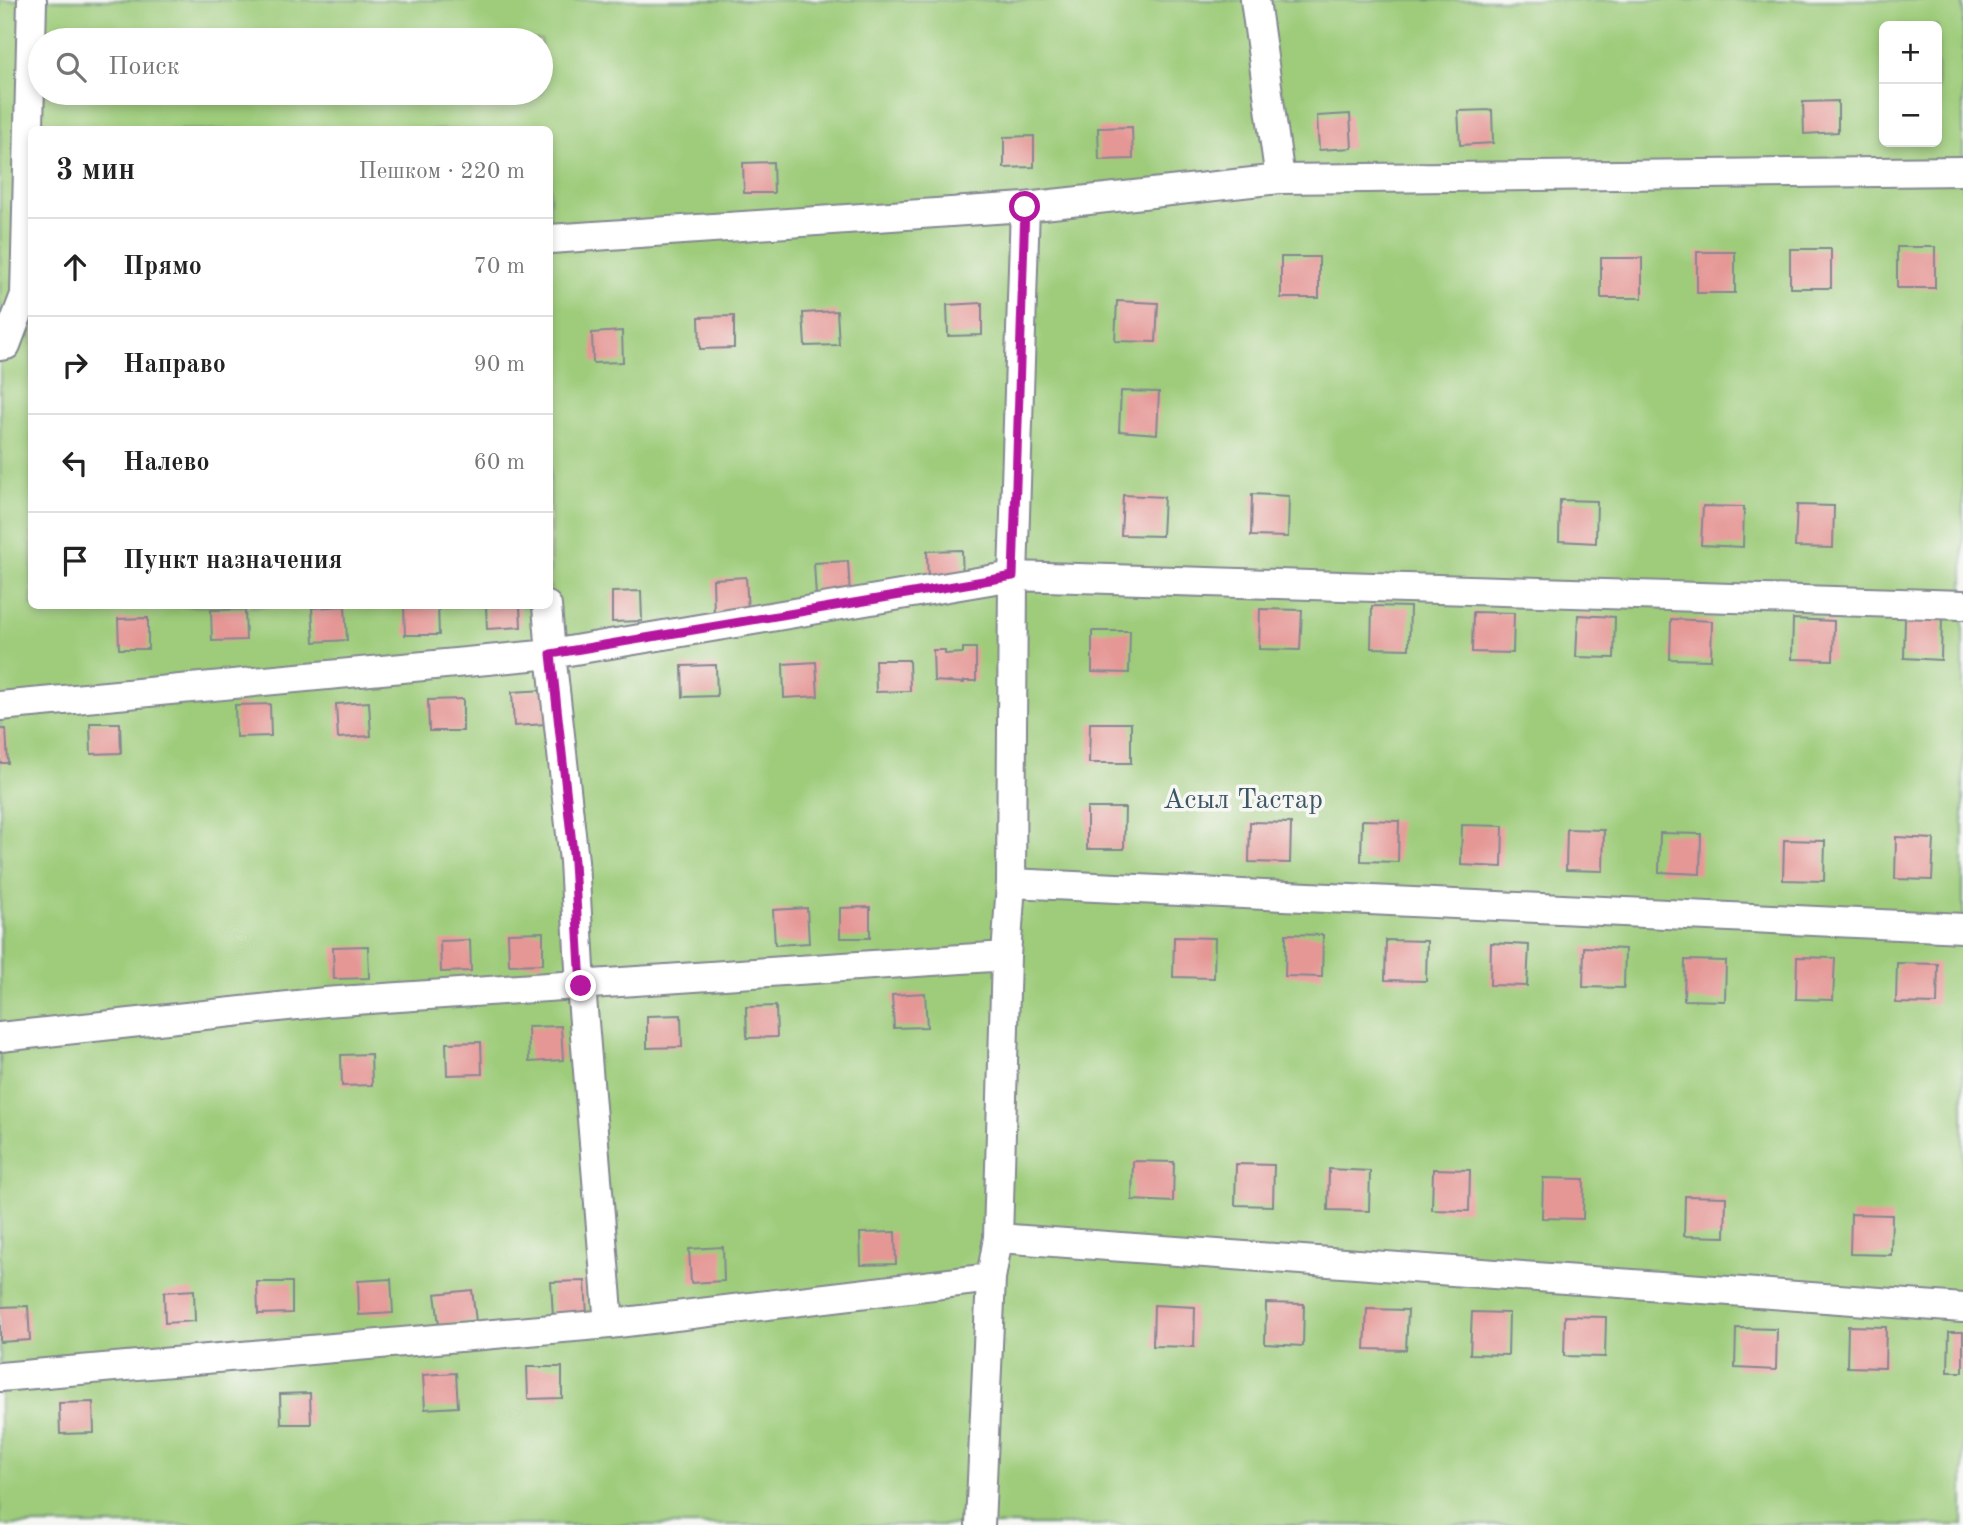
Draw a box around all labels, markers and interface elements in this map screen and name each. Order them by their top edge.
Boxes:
map controls [1879,21,1942,147]
button: + [1879,21,1942,84]
search box [28,28,553,105]
icon: search [52,48,90,86]
text: Поиск [108,54,180,80]
button: − [1879,84,1942,147]
text: 3 мин [56,156,135,186]
text: Пешком · 220 m [359,160,525,183]
route start [1009,191,1040,222]
icon: ahead [56,248,94,286]
text: Прямо [123,254,202,280]
text: 70 m [474,255,525,278]
icon: right [56,346,94,384]
text: Направо [123,352,226,378]
text: 90 m [474,353,525,376]
icon: left [56,444,94,482]
text: Налево [123,450,210,476]
text: 60 m [474,451,525,474]
icon: arrive [56,542,94,580]
text: Пункт назначения [123,548,342,574]
park label: Асыл Тастар [1163,787,1323,815]
route end [565,970,596,1001]

